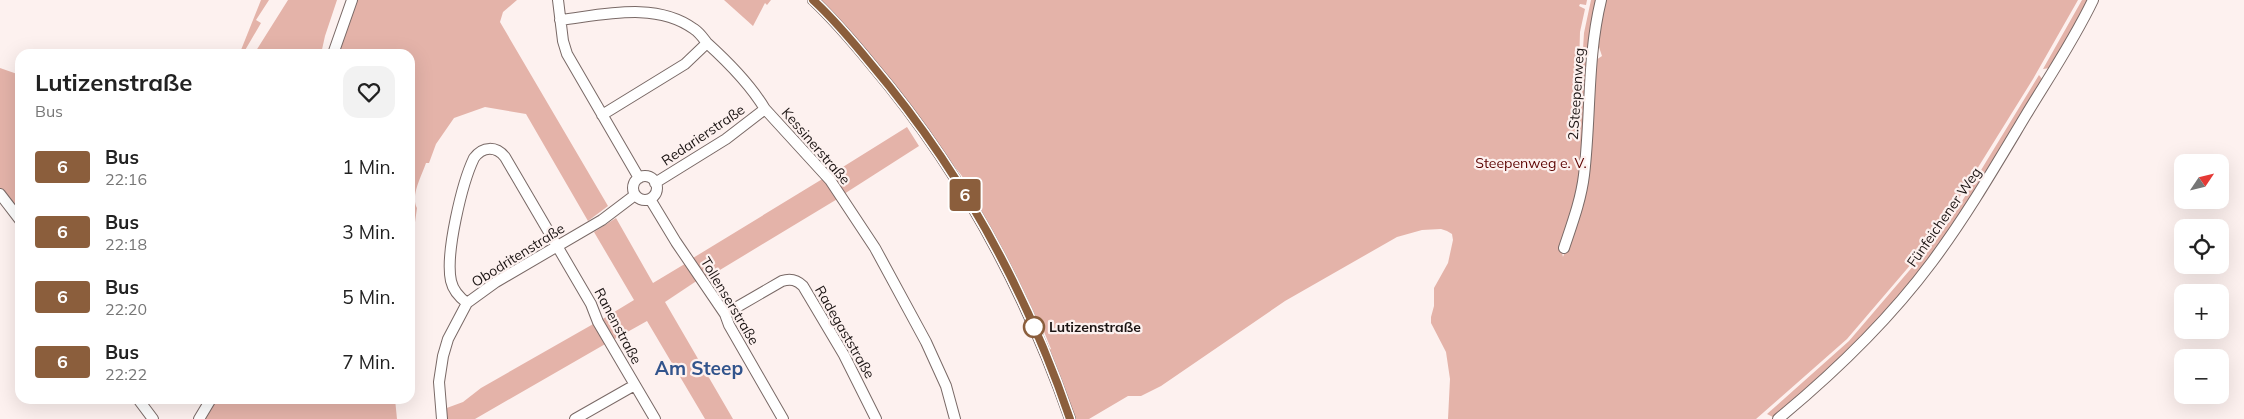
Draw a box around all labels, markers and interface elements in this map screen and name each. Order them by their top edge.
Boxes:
street label: 2.Steepenweg [1564,47,1588,141]
button: heart [343,66,395,118]
text: Lutizenstraße [35,67,192,97]
text: Bus [35,101,63,121]
street label: Redarierstraße [658,101,748,169]
street label: Kessinerstraße [778,104,854,188]
text: Bus [105,145,139,169]
park label: Steepenweg e. V. [1475,154,1587,172]
north arrow [2174,154,2229,209]
map controls [2174,154,2229,404]
text: 6 [57,155,68,178]
text: 1 Min. [342,155,395,179]
street label: Fünfeichener Weg [1903,164,1985,270]
text: 22:16 [105,169,147,189]
line badge: 6 [949,179,981,211]
text: 6 [960,183,970,206]
text: Bus [105,210,139,234]
street label: Obodritenstraße [468,219,568,291]
button: locate [2174,219,2229,274]
text: 6 [57,220,68,243]
text: 3 Min. [342,220,395,244]
text: 22:18 [105,234,147,254]
street label: Tollenserstraße [697,254,763,348]
text: Bus [105,275,139,299]
street label: Radegaststraße [811,282,879,382]
button: + [2174,284,2229,339]
text: 6 [57,285,68,308]
text: 5 Min. [342,285,395,309]
street label: Ranenstraße [590,285,646,367]
text: 22:20 [105,299,147,319]
marker: Lutizenstraße [1023,316,1045,338]
place label: Lutizenstraße [1049,318,1141,336]
text: Bus [105,340,139,364]
button: − [2174,349,2229,404]
text: 6 [57,350,68,373]
text: 7 Min. [342,350,395,374]
district label: Am Steep [655,356,743,380]
text: 22:22 [105,364,147,384]

